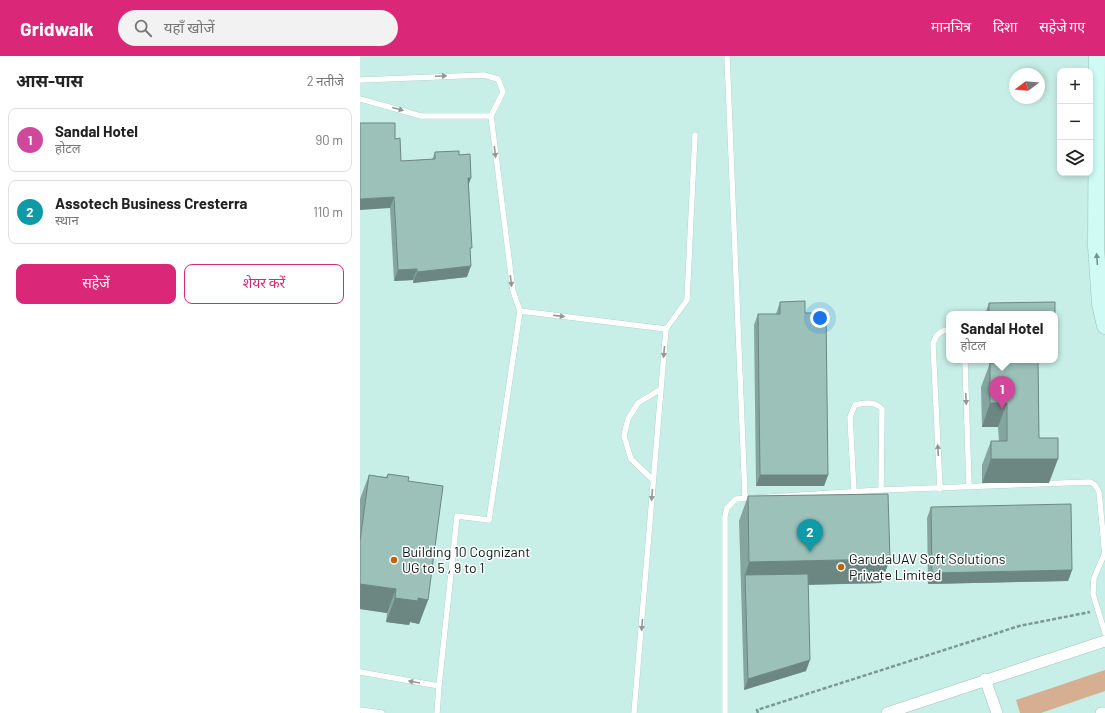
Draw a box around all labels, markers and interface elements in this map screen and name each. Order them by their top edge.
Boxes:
search box [118,10,398,46]
text: Gridwalk [20,17,94,40]
icon: search [132,17,154,39]
text: यहाँ खोजें [164,18,215,36]
text: मानचित्र [931,18,971,35]
text: दिशा [993,18,1017,35]
text: सहेजे गए [1039,18,1085,35]
north arrow [1009,68,1045,104]
map controls [1057,68,1093,176]
button: + [1057,68,1093,104]
text: आस-पास [16,70,83,90]
text: 2 नतीजे [307,73,344,89]
one-way arrow [435,73,447,80]
button: − [1057,104,1093,140]
one-way arrow [391,107,404,113]
text: Sandal Hotel [55,122,138,140]
text: 1 [28,132,32,148]
text: 90 m [316,132,343,148]
text: होटल [55,140,81,156]
button: layers [1057,140,1093,176]
one-way arrow [492,146,498,158]
text: Assotech Business Cresterra [55,194,248,212]
text: 2 [26,204,34,220]
text: 110 m [313,204,343,220]
text: स्थान [55,212,79,228]
one-way arrow [1094,253,1101,265]
button: सहेजें [16,264,176,304]
button: शेयर करें [184,264,344,304]
one-way arrow [508,275,515,287]
your location [810,308,830,328]
popup [946,311,1058,363]
one-way arrow [553,313,565,319]
text: Sandal Hotel [961,319,1044,337]
text: होटल [961,337,986,353]
one-way arrow [661,346,667,358]
pin: 1 [989,376,1015,409]
one-way arrow [963,393,969,406]
one-way arrow [935,443,941,456]
one-way arrow [649,489,656,501]
pin: 2 [797,519,823,552]
place label: Building 10 Cognizant UG to 5 , 9 to 1 [402,543,530,576]
place label: GarudaUAV Soft Solutions Private Limited [849,550,1006,583]
marker: Building 10 Cognizant UG to 5 , 9 to 1 [389,555,399,565]
marker: GarudaUAV Soft Solutions Private Limited [836,562,846,572]
one-way arrow [638,619,645,631]
one-way arrow [408,678,420,684]

